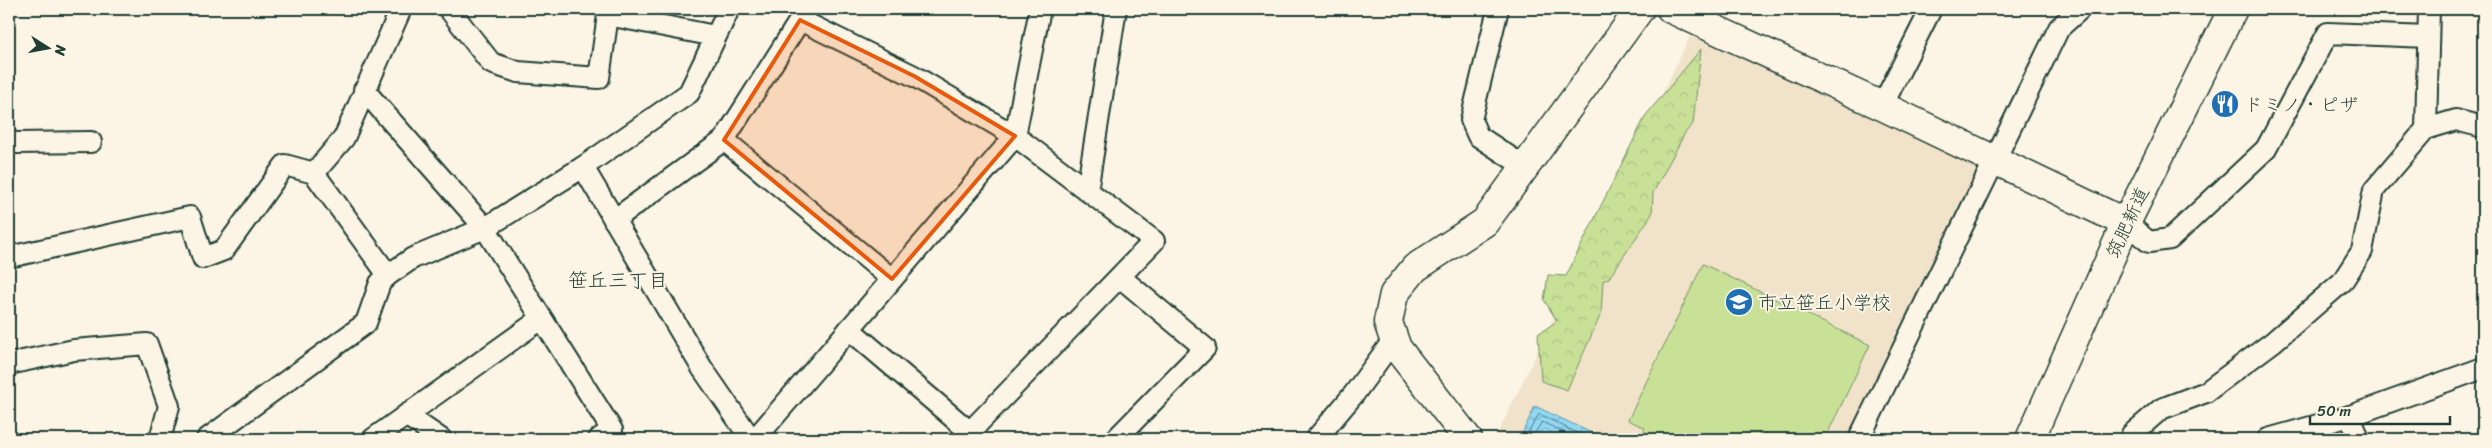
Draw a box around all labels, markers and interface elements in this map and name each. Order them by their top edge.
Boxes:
north arrow [22,22,72,72]
text: N [47,42,74,58]
place label: ドミノ・ピザ [2244,88,2358,121]
restaurant icon: ドミノ・ピザ [2210,89,2240,119]
street label: 筑肥新道 [2096,181,2158,264]
district label: 笹丘三丁目 [568,263,668,298]
place label: 市立笹丘小学校 [1758,286,1891,319]
school or university icon: 市立笹丘小学校 [1724,287,1754,317]
scale bar [2310,393,2450,425]
text: 50 m [2317,398,2352,424]

